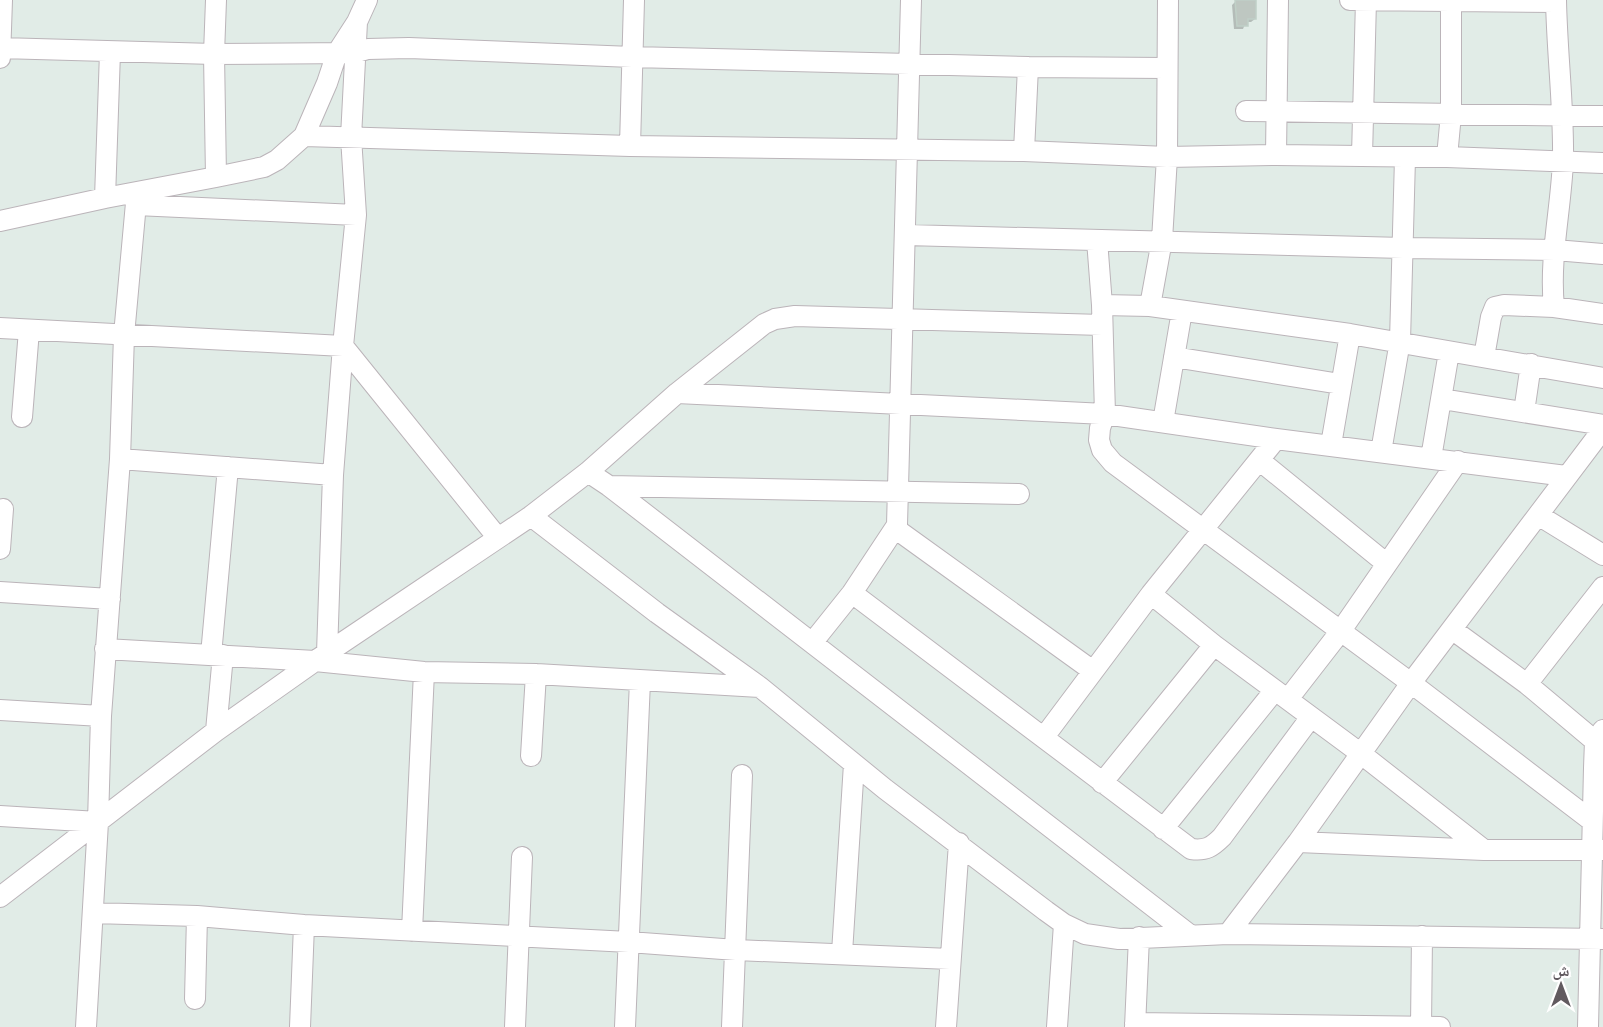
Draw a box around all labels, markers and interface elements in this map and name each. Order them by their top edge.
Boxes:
north arrow [1531,955,1591,1015]
text: ش [1553,961,1570,980]

